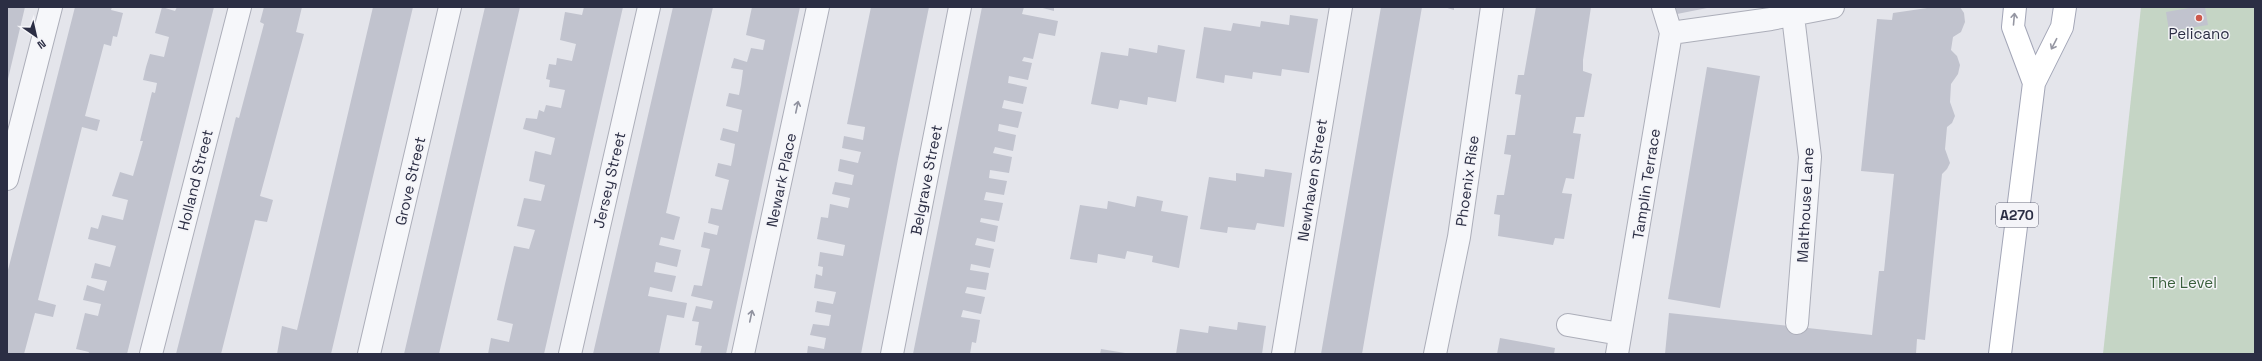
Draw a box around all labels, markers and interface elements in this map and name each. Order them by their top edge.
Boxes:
one-way arrow [2010,13,2017,26]
marker: Pelicano [2194,13,2204,23]
north arrow [16,16,56,56]
place label: Pelicano [2168,24,2230,43]
text: N [35,36,49,52]
one-way arrow [2050,37,2057,49]
one-way arrow [793,101,801,114]
street label: Newhaven Street [1293,117,1331,243]
street label: Belgrave Street [906,123,946,237]
street label: Holland Street [173,127,217,233]
street label: Tamplin Terrace [1628,127,1664,241]
street label: Jersey Street [589,130,629,230]
street label: Newark Place [762,131,800,229]
street label: Phoenix Rise [1451,134,1483,228]
street label: Grove Street [391,135,429,227]
street label: Malthouse Lane [1792,147,1818,263]
road number: A270 [1996,203,2038,227]
park label: The Level [2149,273,2217,292]
one-way arrow [748,310,756,323]

